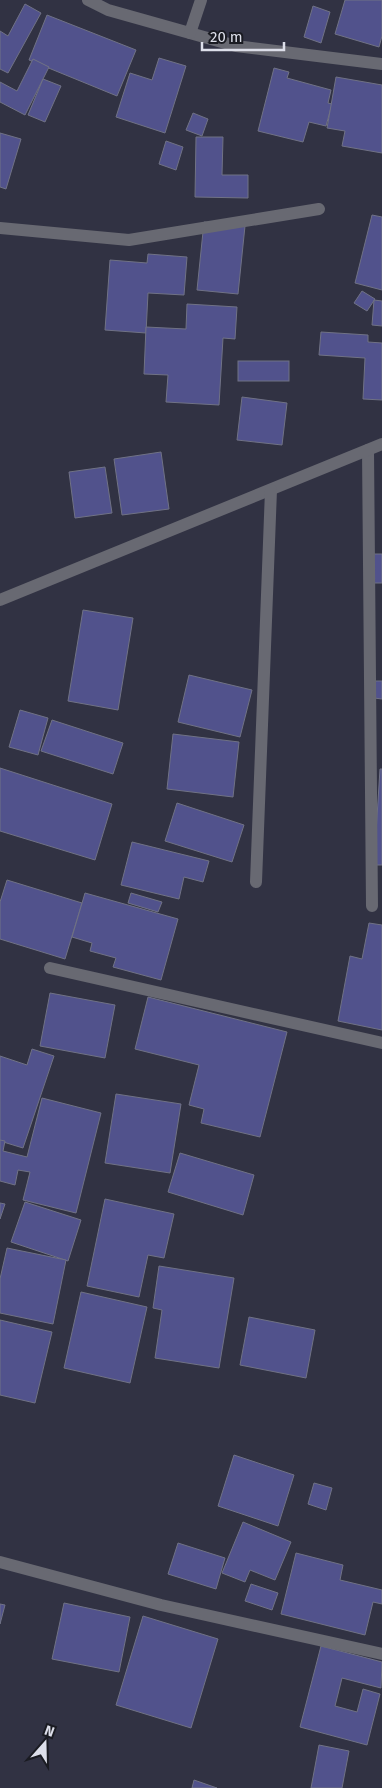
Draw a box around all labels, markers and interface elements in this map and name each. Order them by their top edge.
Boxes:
scale bar [202,20,284,52]
text: 20 m [210,28,243,46]
north arrow [20,1718,70,1768]
text: N [42,1722,57,1741]

